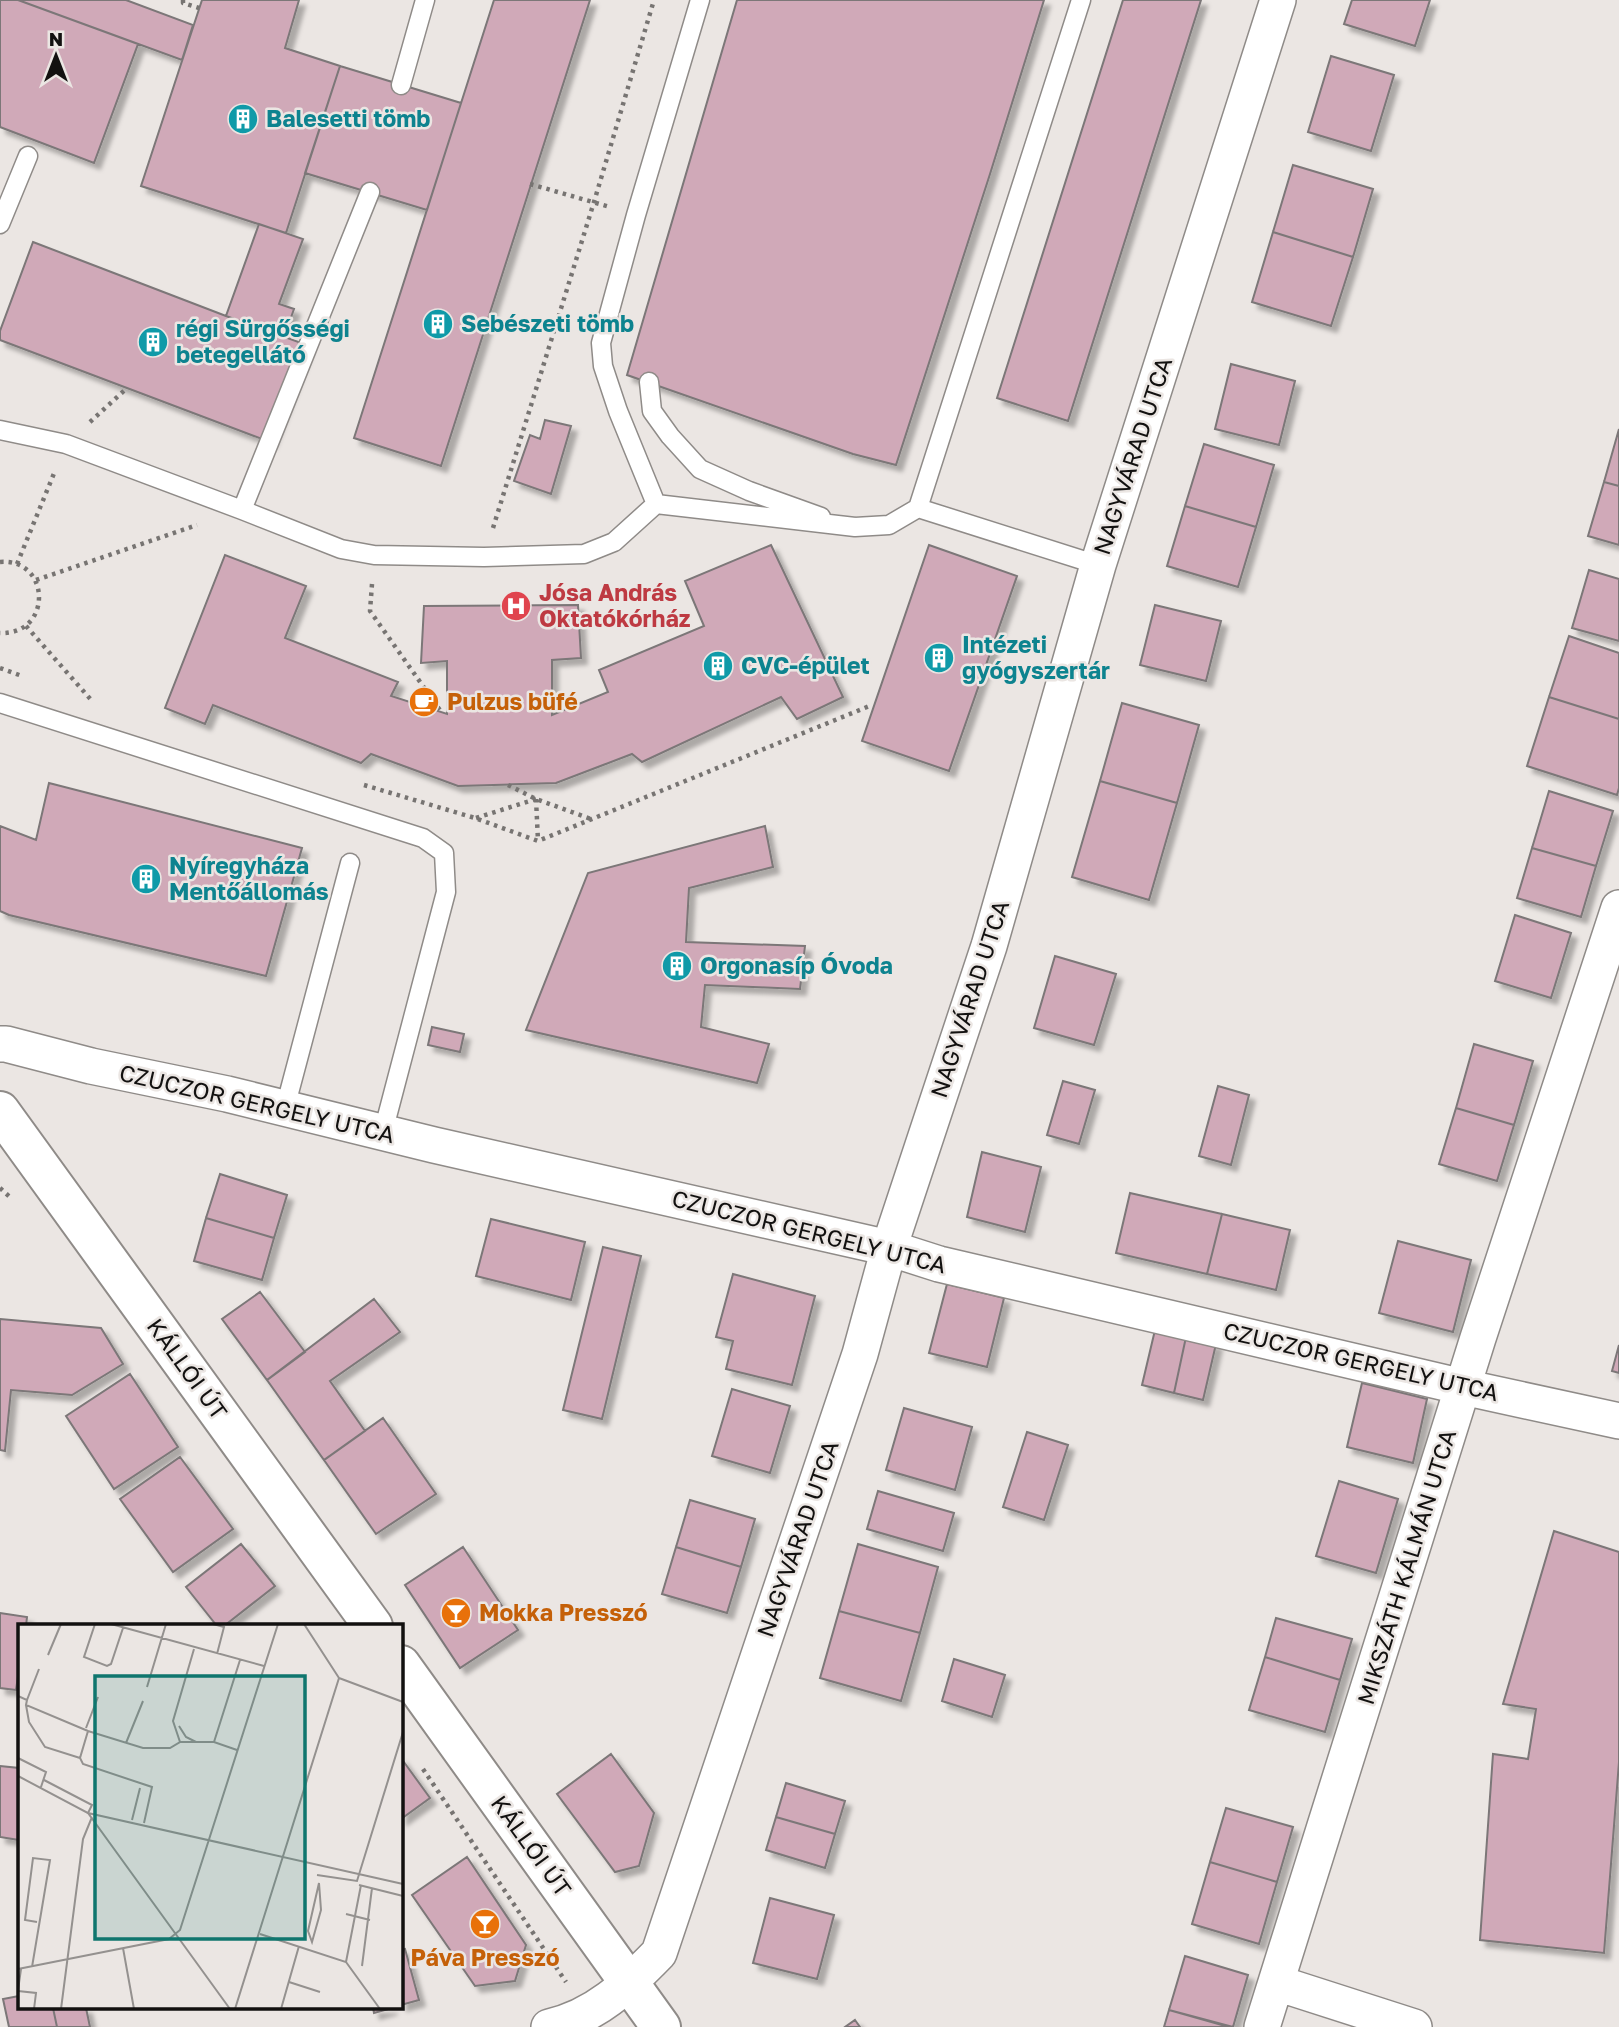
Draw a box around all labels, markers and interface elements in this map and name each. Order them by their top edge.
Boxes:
north arrow [21,21,91,91]
text: N [49,27,63,50]
building icon: Balesetti tömb [226,102,260,136]
place label: Balesetti tömb [266,104,430,132]
building icon: Sebészeti tömb [421,307,455,341]
place label: Sebészeti tömb [461,309,634,337]
place label: régi Sürgősségi betegellátó [176,314,350,368]
building icon: régi Sürgősségi betegellátó [136,325,170,359]
street label: NAGYVÁRAD UTCA [1087,353,1177,558]
place label: Jósa András Oktatókórház [539,578,691,632]
hospital icon: Jósa András Oktatókórház [499,589,533,623]
place label: Intézeti gyógyszertár [962,630,1110,684]
building icon: Intézeti gyógyszertár [922,641,956,675]
building icon: CVC-épület [701,649,735,683]
place label: CVC-épület [741,651,870,679]
cafe icon: Pulzus büfé [407,685,441,719]
place label: Pulzus büfé [447,687,578,715]
place label: Nyíregyháza Mentőállomás [169,851,329,905]
building icon: Nyíregyháza Mentőállomás [129,862,163,896]
street label: NAGYVÁRAD UTCA [924,896,1014,1101]
building icon: Orgonasíp Óvoda [660,949,694,983]
place label: Orgonasíp Óvoda [700,951,893,979]
street label: CZUCZOR GERGELY UTCA [117,1058,398,1148]
street label: CZUCZOR GERGELY UTCA [669,1183,949,1279]
street label: KÁLLÓI ÚT [142,1312,234,1424]
street label: CZUCZOR GERGELY UTCA [1221,1316,1502,1406]
street label: MIKSZÁTH KÁLMÁN UTCA [1351,1426,1461,1708]
street label: NAGYVÁRAD UTCA [750,1437,844,1641]
bar icon: Mokka Presszó [439,1596,473,1630]
place label: Mokka Presszó [479,1598,648,1626]
inset map [18,1624,402,2010]
street label: KÁLLÓI ÚT [486,1789,578,1901]
bar icon: Páva Presszó [468,1907,502,1941]
place label: Páva Presszó [411,1943,560,1971]

